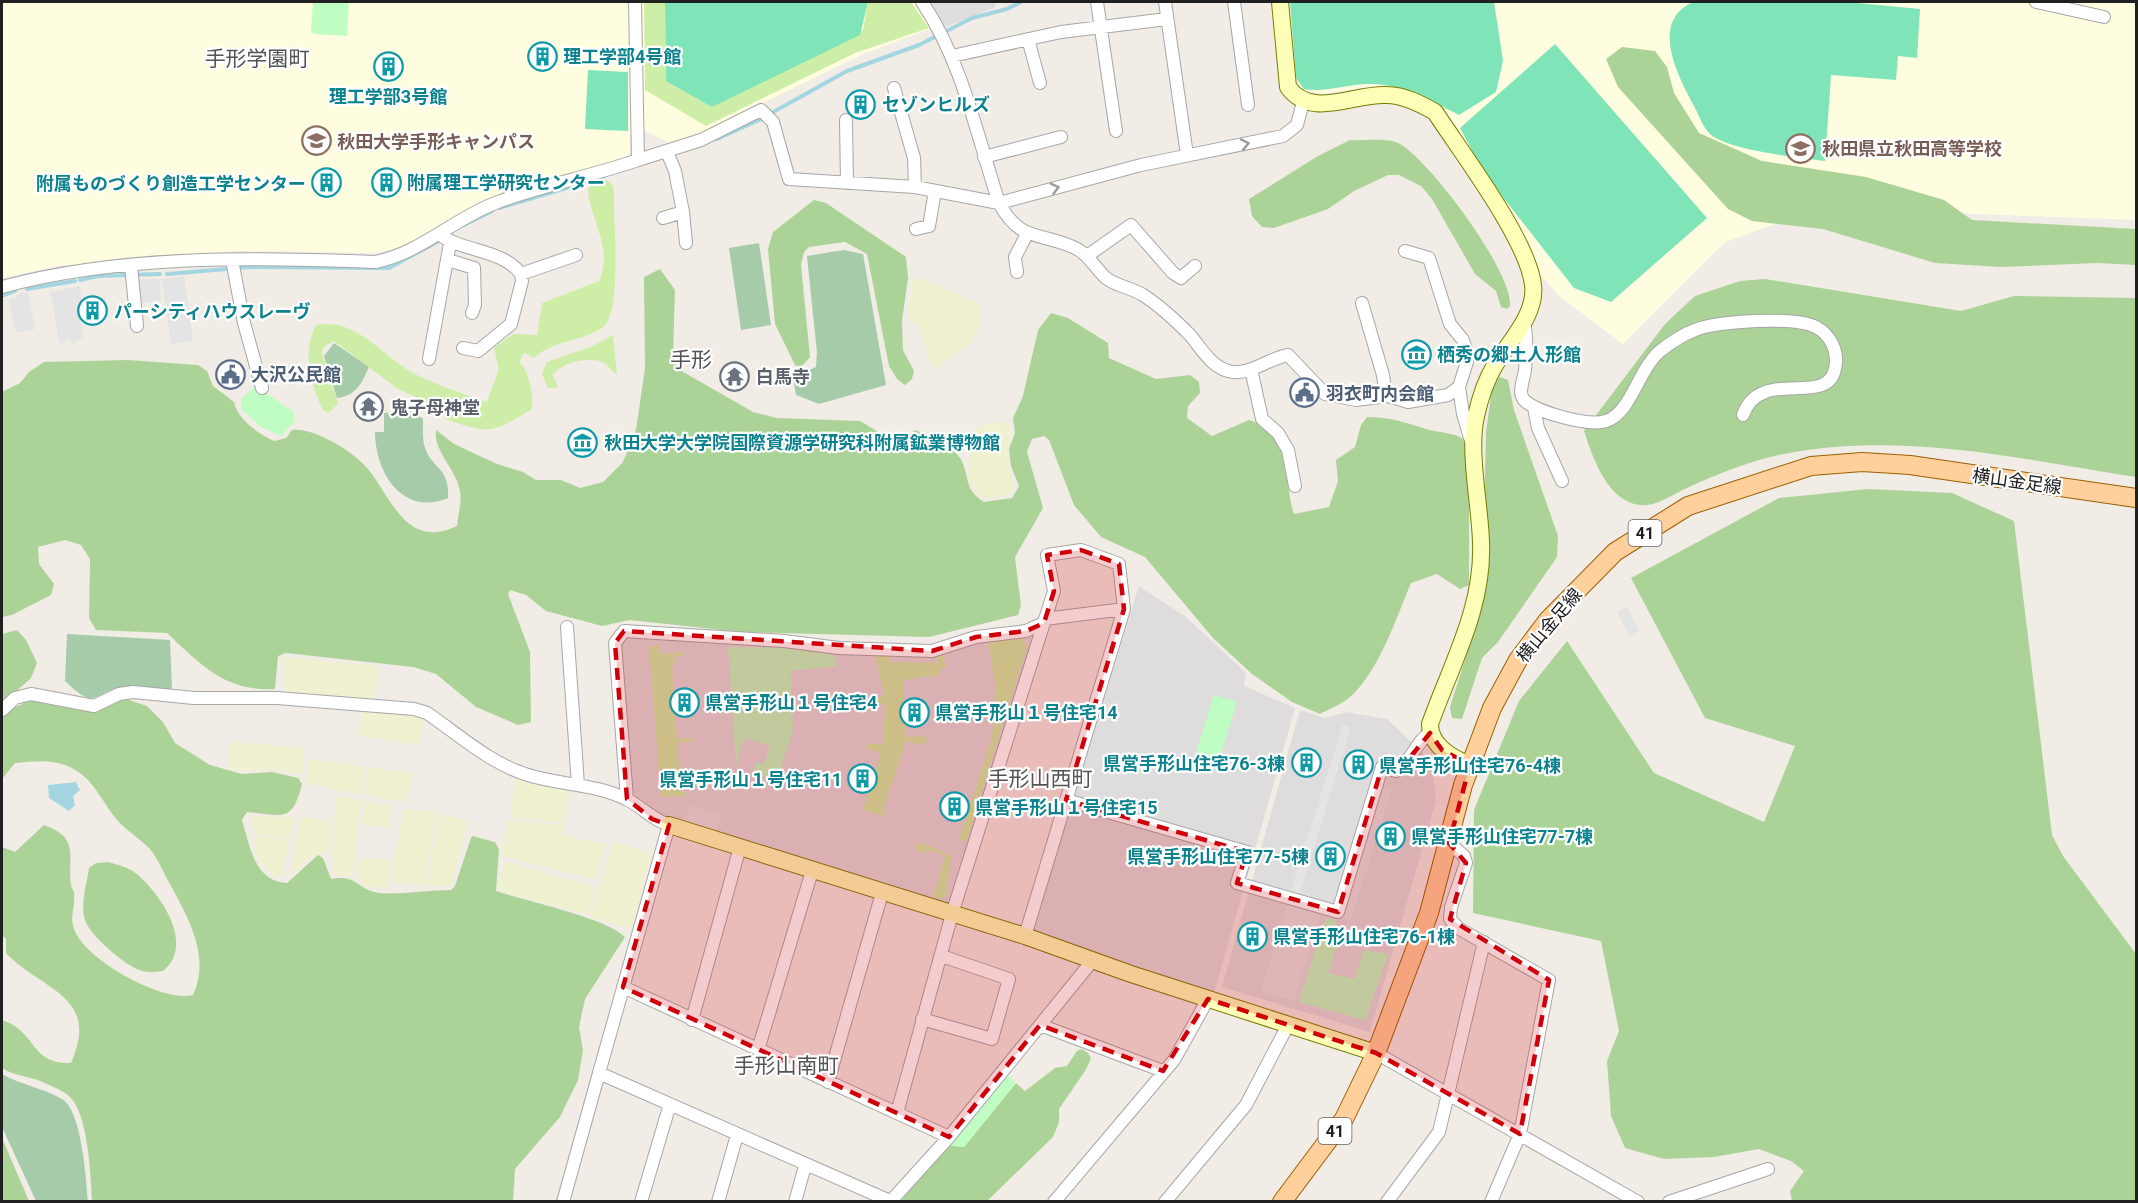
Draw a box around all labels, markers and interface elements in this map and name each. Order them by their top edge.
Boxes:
building icon: 理工学部4号館 [526,40,558,72]
place label: 理工学部4号館 [563,46,681,67]
district label: 手形学園町 [205,47,310,71]
building icon: 理工学部3号館 [372,51,404,83]
place label: 理工学部3号館 [329,86,447,107]
building icon: セゾンヒルズ [845,88,877,120]
place label: セゾンヒルズ [882,94,990,115]
school or university icon: 秋田大学手形キャンパス [300,125,332,157]
place label: 秋田大学手形キャンパス [337,131,535,152]
school or university icon: 秋田県立秋田高等学校 [1785,132,1817,164]
one-way arrow [1240,138,1250,151]
place label: 秋田県立秋田高等学校 [1822,138,2002,159]
building icon: 附属理工学研究センター [370,166,402,198]
building icon: 附属ものづくり創造工学センター [311,167,343,199]
place label: 附属理工学研究センター [407,172,605,193]
place label: 附属ものづくり創造工学センター [36,173,306,194]
one-way arrow [1050,182,1060,195]
building icon: パーシティハウスレーヴ [77,295,109,327]
place label: パーシティハウスレーヴ [114,301,311,322]
museum icon: 栖秀の郷土人形館 [1400,338,1432,370]
place label: 栖秀の郷土人形館 [1437,344,1581,365]
district label: 手形 [670,348,712,372]
public building icon: 大沢公民館 [214,358,246,390]
temple icon: 白馬寺 [719,360,751,392]
place label: 大沢公民館 [251,364,341,385]
place label: 白馬寺 [756,366,810,387]
public building icon: 羽衣町内会館 [1289,377,1321,409]
place label: 羽衣町内会館 [1326,383,1434,404]
temple icon: 鬼子母神堂 [353,391,385,423]
place label: 鬼子母神堂 [390,397,480,418]
museum icon: 秋田大学大学院国際資源学研究科附属鉱業博物館 [567,426,599,458]
place label: 秋田大学大学院国際資源学研究科附属鉱業博物館 [604,432,1000,453]
street label: 横山金足線 [1971,464,2063,498]
road number: 41 [1628,520,1662,546]
street label: 横山金足線 [1512,584,1586,666]
building icon: 県営手形山１号住宅4 [668,686,700,718]
place label: 県営手形山１号住宅4 [705,692,877,713]
building icon: 県営手形山１号住宅14 [898,696,930,728]
place label: 県営手形山１号住宅14 [935,702,1118,723]
building icon: 県営手形山住宅76-3棟 [1290,747,1322,779]
building icon: 県営手形山住宅76-4棟 [1342,749,1374,781]
place label: 県営手形山住宅76-3棟 [1103,753,1285,774]
place label: 県営手形山住宅76-4棟 [1379,755,1561,776]
building icon: 県営手形山１号住宅11 [847,763,879,795]
district label: 手形山西町 [988,767,1093,791]
place label: 県営手形山１号住宅11 [659,769,842,790]
building icon: 県営手形山１号住宅15 [938,791,970,823]
place label: 県営手形山１号住宅15 [975,797,1158,818]
building icon: 県営手形山住宅77-7棟 [1374,820,1406,852]
place label: 県営手形山住宅77-7棟 [1411,826,1593,847]
building icon: 県営手形山住宅77-5棟 [1314,840,1346,872]
place label: 県営手形山住宅77-5棟 [1127,846,1309,867]
building icon: 県営手形山住宅76-1棟 [1236,920,1268,952]
place label: 県営手形山住宅76-1棟 [1273,926,1455,947]
district label: 手形山南町 [734,1054,839,1078]
road number: 41 [1318,1118,1352,1144]

